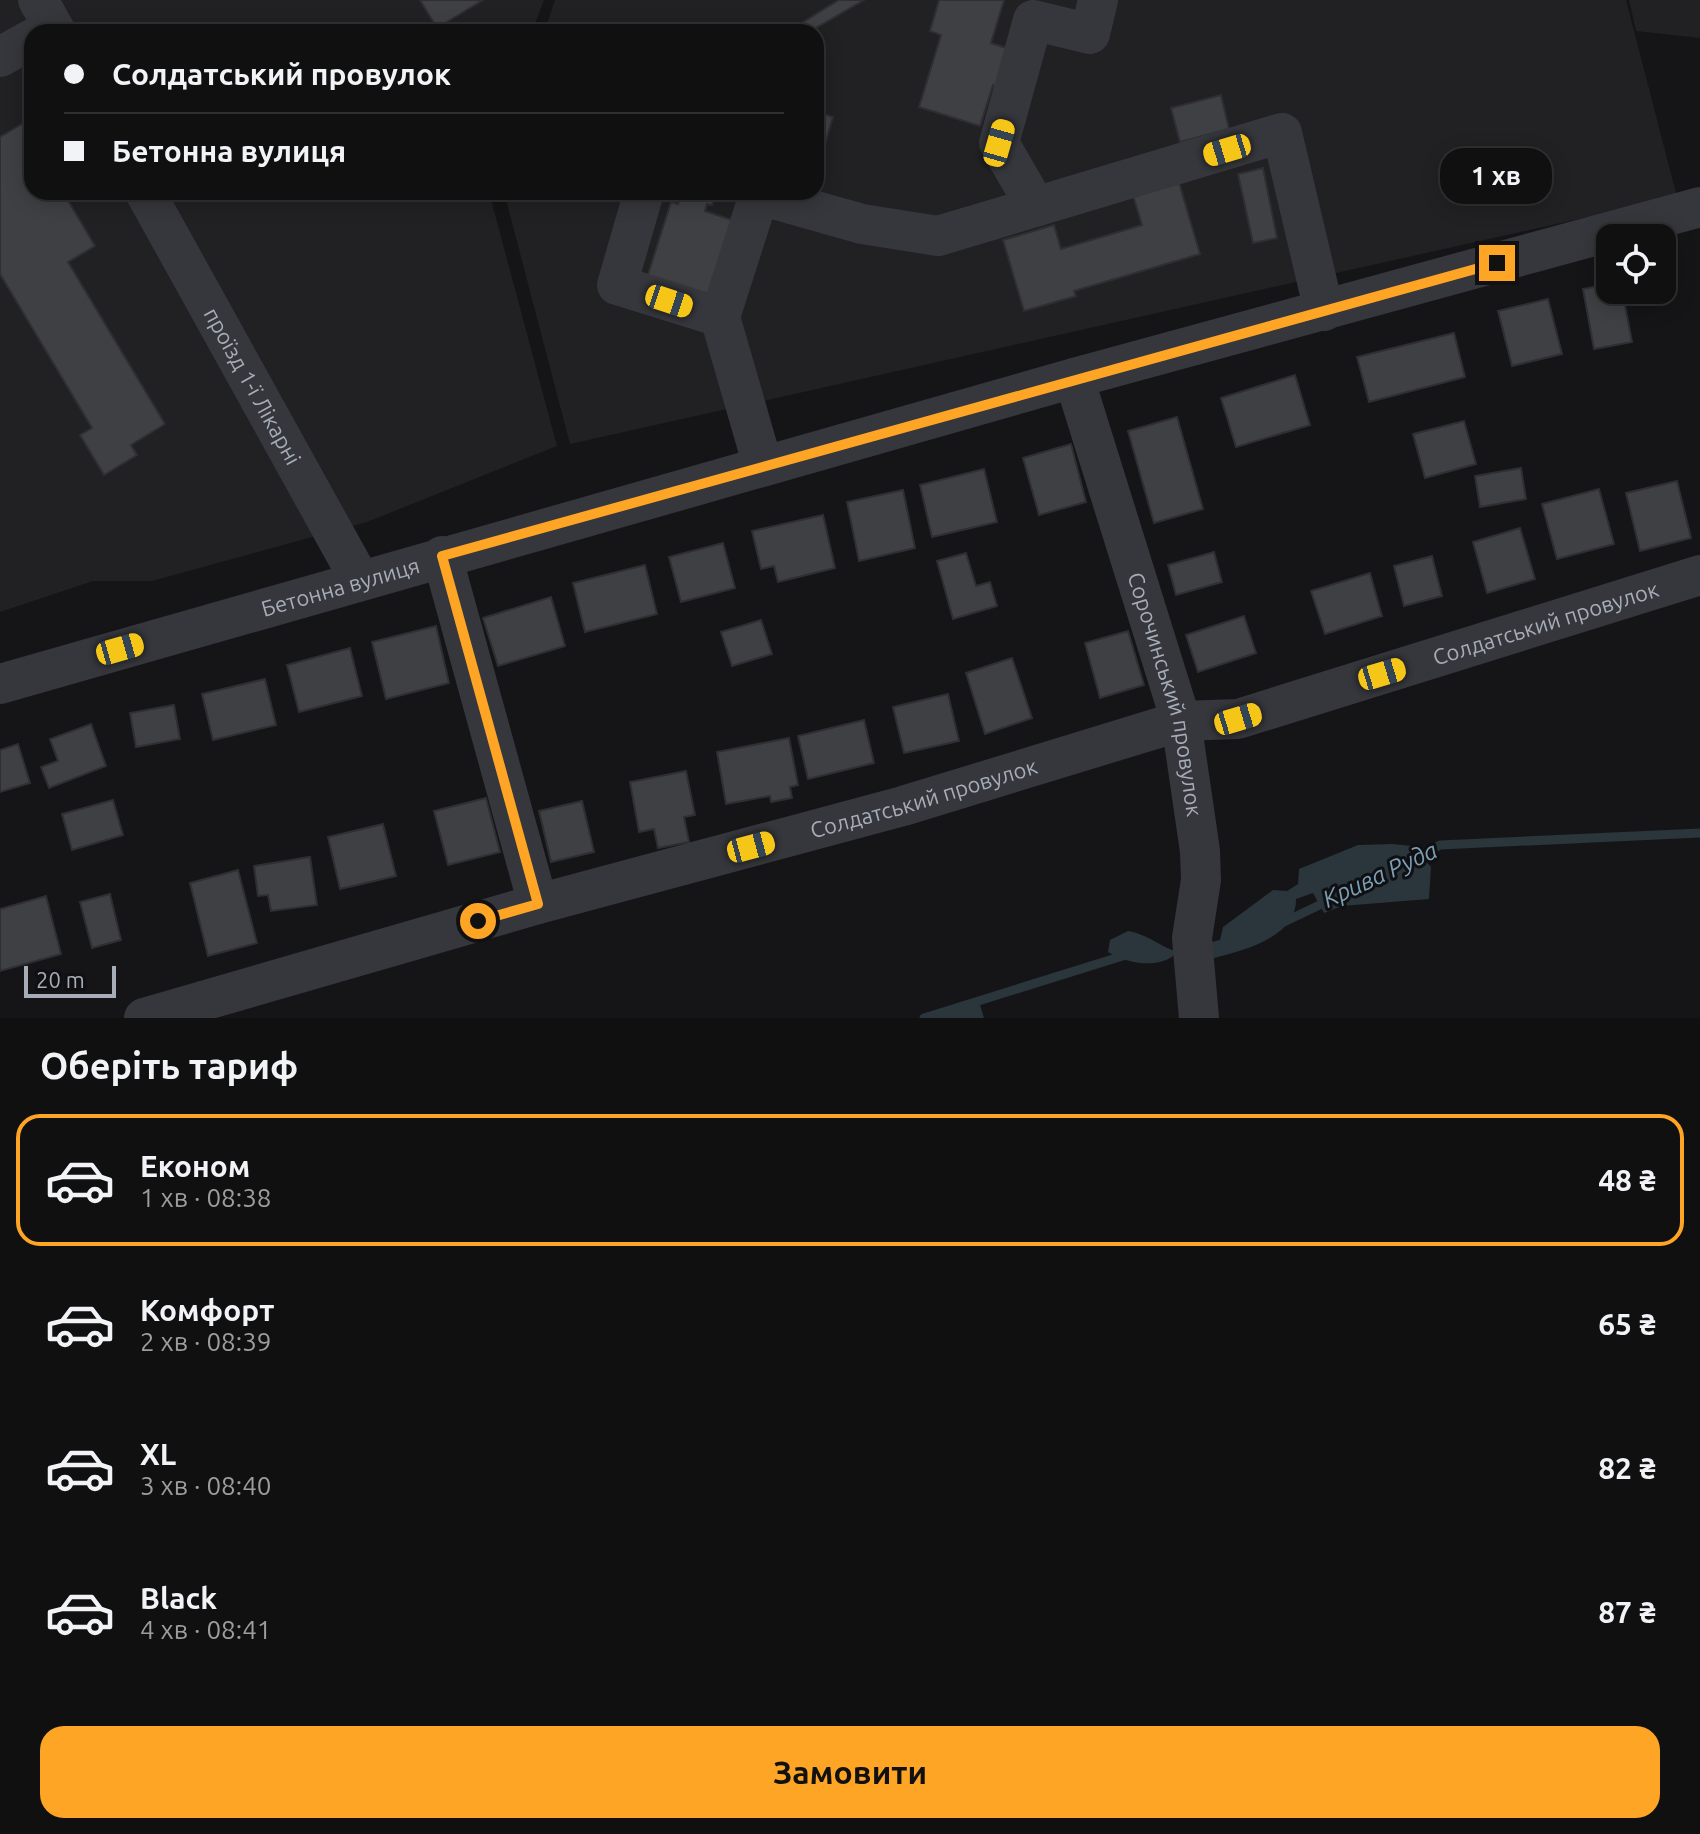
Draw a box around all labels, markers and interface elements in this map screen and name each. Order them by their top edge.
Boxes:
text: Солдатський провулок [112,57,451,91]
car [981,117,1017,169]
car [1201,132,1253,168]
text: Бетонна вулиця [112,134,346,168]
callout: 1 хв [1441,147,1553,203]
text: 1 хв [1471,161,1521,190]
map controls [1596,224,1676,304]
button: locate [1596,224,1676,304]
route end [1479,245,1515,281]
car [642,282,696,320]
street label: проїзд 1-ї Лікарні [200,303,307,469]
street label: Бетонна вулиця [258,552,422,621]
street label: Сорочинський провулок [1123,569,1208,818]
street label: Солдатський провулок [1429,576,1661,670]
car [94,631,146,667]
car [1356,656,1408,692]
car [1212,701,1264,737]
street label: Солдатський провулок [807,753,1040,842]
car [725,829,777,865]
water label: Крива Руда [1318,836,1441,913]
route start [460,903,496,939]
scale bar [24,962,116,998]
text: 20 m [36,967,85,992]
text: Оберіть тариф [40,1045,298,1086]
icon: car [44,1144,116,1216]
text: Економ [140,1149,250,1183]
text: 48 ₴ [1598,1163,1656,1197]
text: 1 хв · 08:38 [140,1183,271,1212]
icon: car [44,1288,116,1360]
text: Комфорт [140,1293,274,1327]
text: 65 ₴ [1598,1307,1656,1341]
text: 2 хв · 08:39 [140,1327,271,1356]
icon: car [44,1432,116,1504]
text: XL [140,1437,176,1471]
text: 82 ₴ [1598,1451,1656,1485]
text: 3 хв · 08:40 [140,1471,271,1500]
icon: car [44,1576,116,1648]
text: Black [140,1581,217,1615]
text: 87 ₴ [1598,1595,1656,1629]
text: 4 хв · 08:41 [140,1615,271,1644]
button: Замовити [40,1726,1660,1818]

